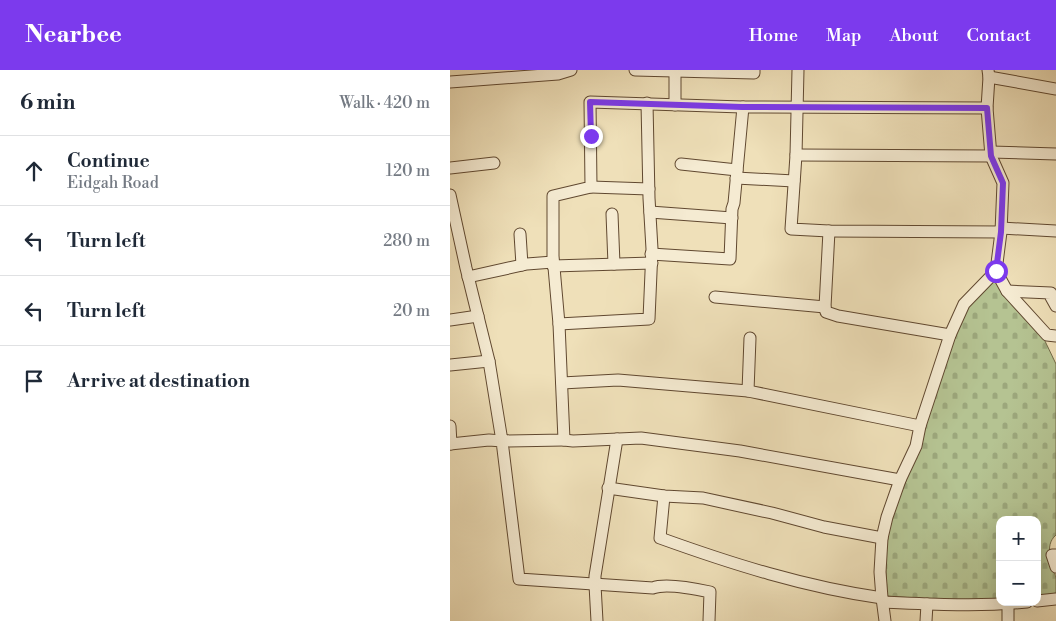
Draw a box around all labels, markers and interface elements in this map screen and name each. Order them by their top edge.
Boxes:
text: Nearbee [25,20,122,50]
text: Home [749,24,798,47]
text: Map [826,24,862,47]
text: About [890,24,939,47]
text: Contact [967,24,1031,47]
text: 6 min [20,90,75,116]
text: Walk · 420 m [340,93,430,113]
route end [580,125,603,148]
text: Continue [67,149,150,173]
icon: ahead [20,157,48,185]
text: 120 m [386,161,430,181]
text: Eidgah Road [67,173,159,193]
icon: left [20,227,48,255]
text: Turn left [67,229,146,253]
text: 280 m [383,231,430,251]
route start [985,260,1008,283]
icon: left [20,297,48,325]
text: Turn left [67,299,146,323]
text: 20 m [393,301,430,321]
icon: arrive [20,367,48,395]
text: Arrive at destination [67,369,250,393]
map controls [996,516,1041,606]
button: + [996,516,1041,561]
button: − [996,561,1041,606]

